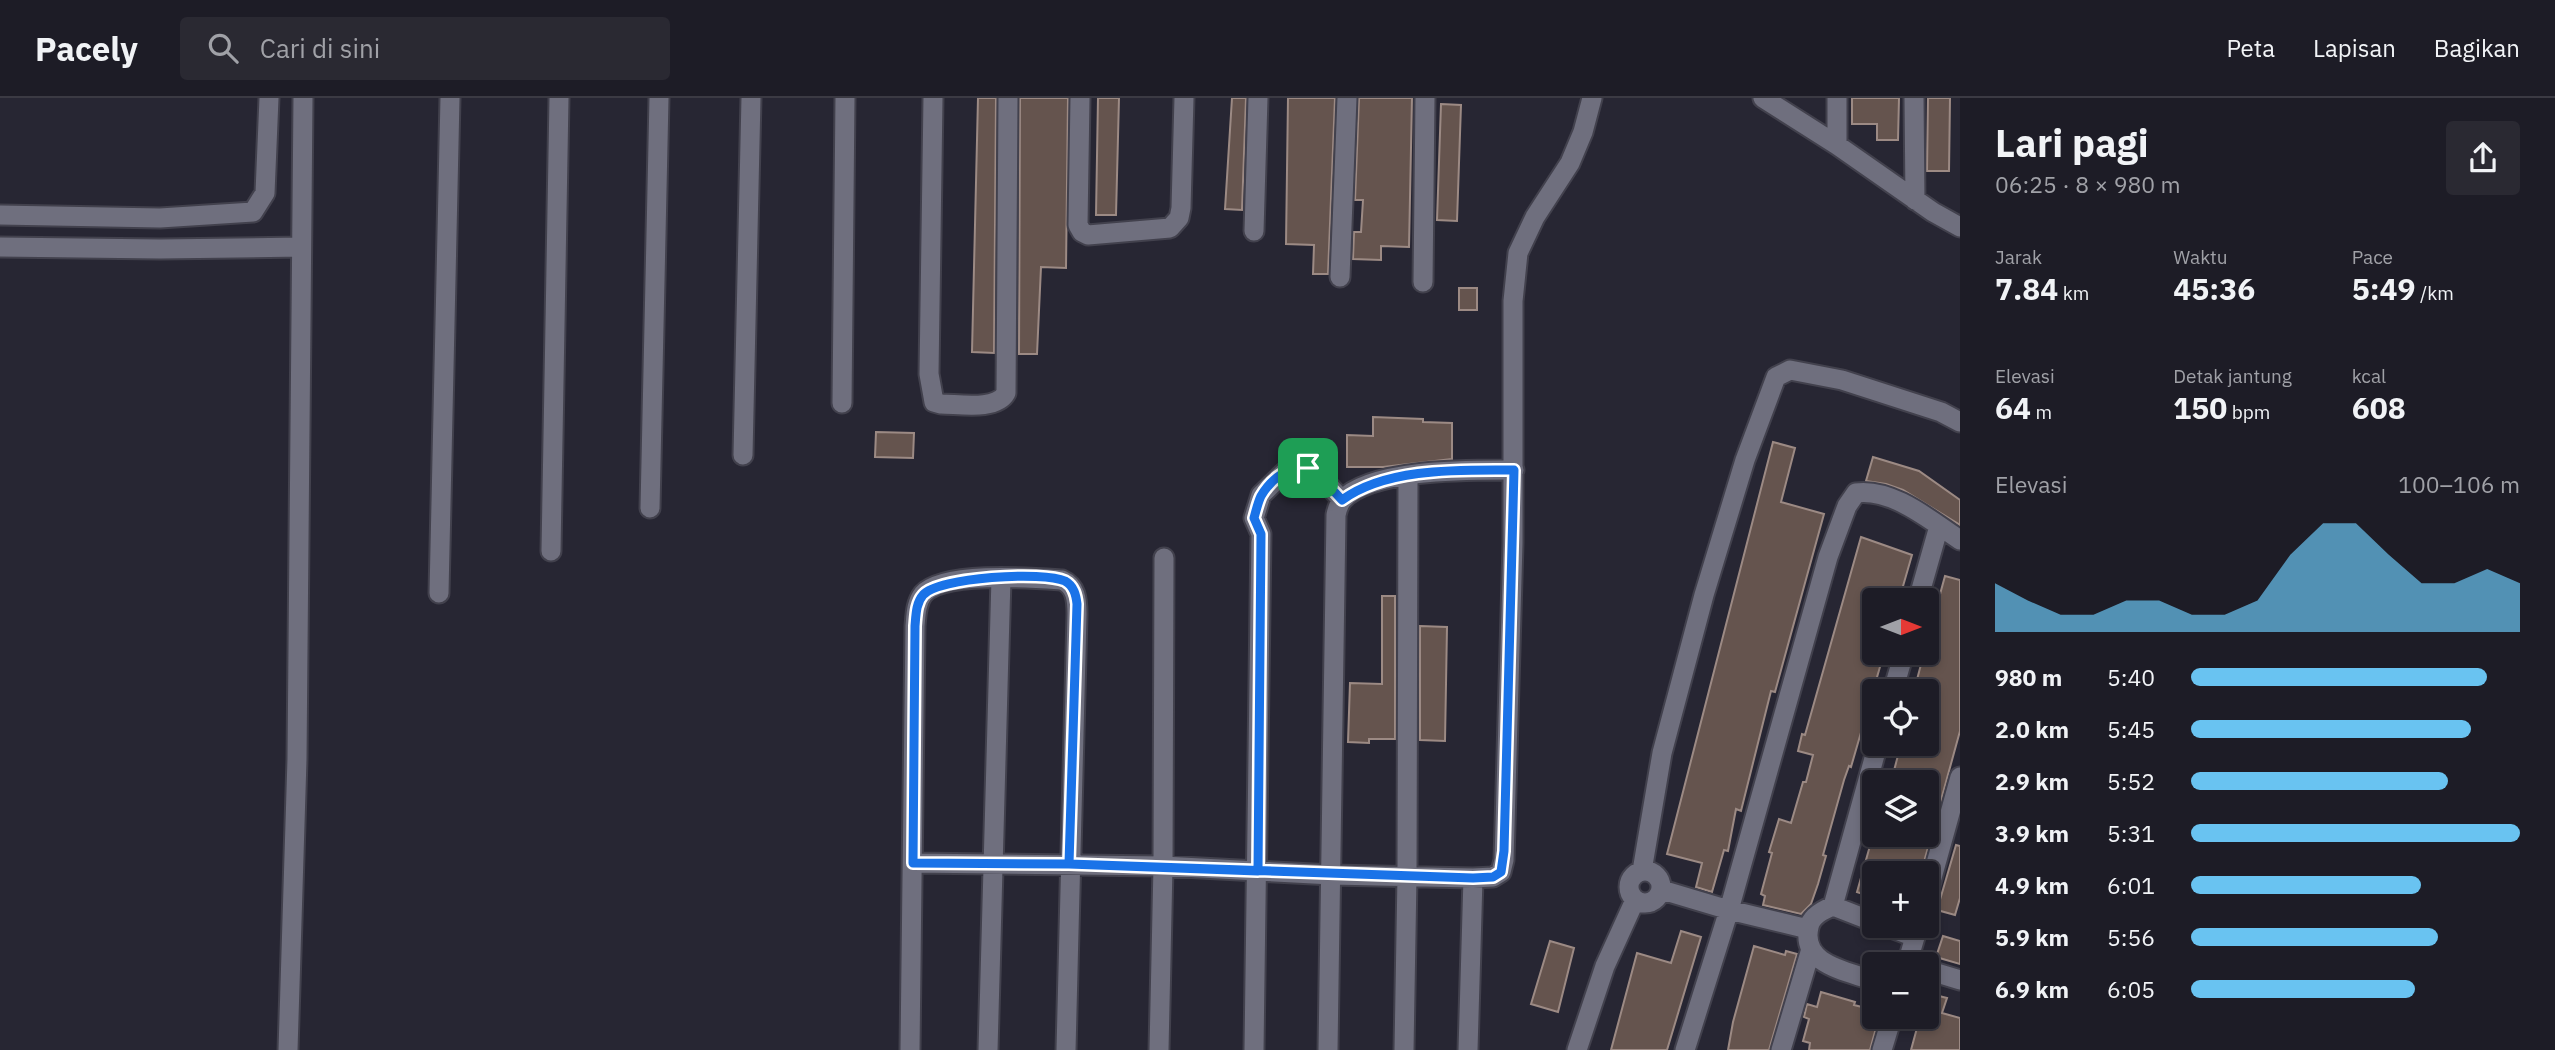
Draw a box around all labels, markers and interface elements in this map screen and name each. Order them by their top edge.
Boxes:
search box [180,17,670,80]
text: Pacely [35,27,138,70]
icon: search [204,29,242,67]
text: Cari di sini [260,31,380,65]
text: Peta [2227,32,2275,64]
text: Lapisan [2313,32,2396,64]
text: Bagikan [2434,32,2520,64]
text: Lari pagi [1995,118,2149,167]
button: share [2446,121,2520,195]
text: 06:25 · 8 × 980 m [1995,169,2181,199]
text: Jarak [1995,245,2042,269]
text: Waktu [2173,245,2228,269]
text: Pace [2352,245,2393,269]
text: 7.84 [1995,269,2058,308]
text: 45:36 [2173,269,2255,308]
text: 5:49 [2352,269,2416,308]
text: km [2058,281,2089,305]
text: /km [2416,281,2454,305]
text: Elevasi [1995,364,2055,388]
text: Detak jantung [2173,364,2292,388]
text: kcal [2352,364,2386,388]
text: 64 [1995,388,2031,427]
text: 150 [2173,388,2227,427]
text: 608 [2352,388,2406,427]
text: m [2031,400,2052,424]
text: bpm [2227,400,2270,424]
pin [1278,438,1338,498]
icon: arrive [1289,449,1327,487]
text: Elevasi [1995,469,2067,499]
text: 100–106 m [2398,469,2520,499]
north arrow [1862,588,1939,665]
map controls [1862,588,1939,1029]
text: 980 m [1995,662,2062,692]
text: 5:40 [2107,662,2155,692]
button: locate [1862,679,1939,756]
text: 2.0 km [1995,714,2069,744]
text: 5:45 [2107,714,2155,744]
text: 2.9 km [1995,766,2069,796]
text: 5:52 [2107,766,2155,796]
button: layers [1862,770,1939,847]
text: 3.9 km [1995,818,2069,848]
text: 5:31 [2107,818,2155,848]
button: + [1862,861,1939,938]
text: 4.9 km [1995,870,2069,900]
text: 6:01 [2107,870,2155,900]
text: 5.9 km [1995,922,2069,952]
text: 5:56 [2107,922,2155,952]
button: − [1862,952,1939,1029]
text: 6.9 km [1995,974,2069,1004]
text: 6:05 [2107,974,2155,1004]

